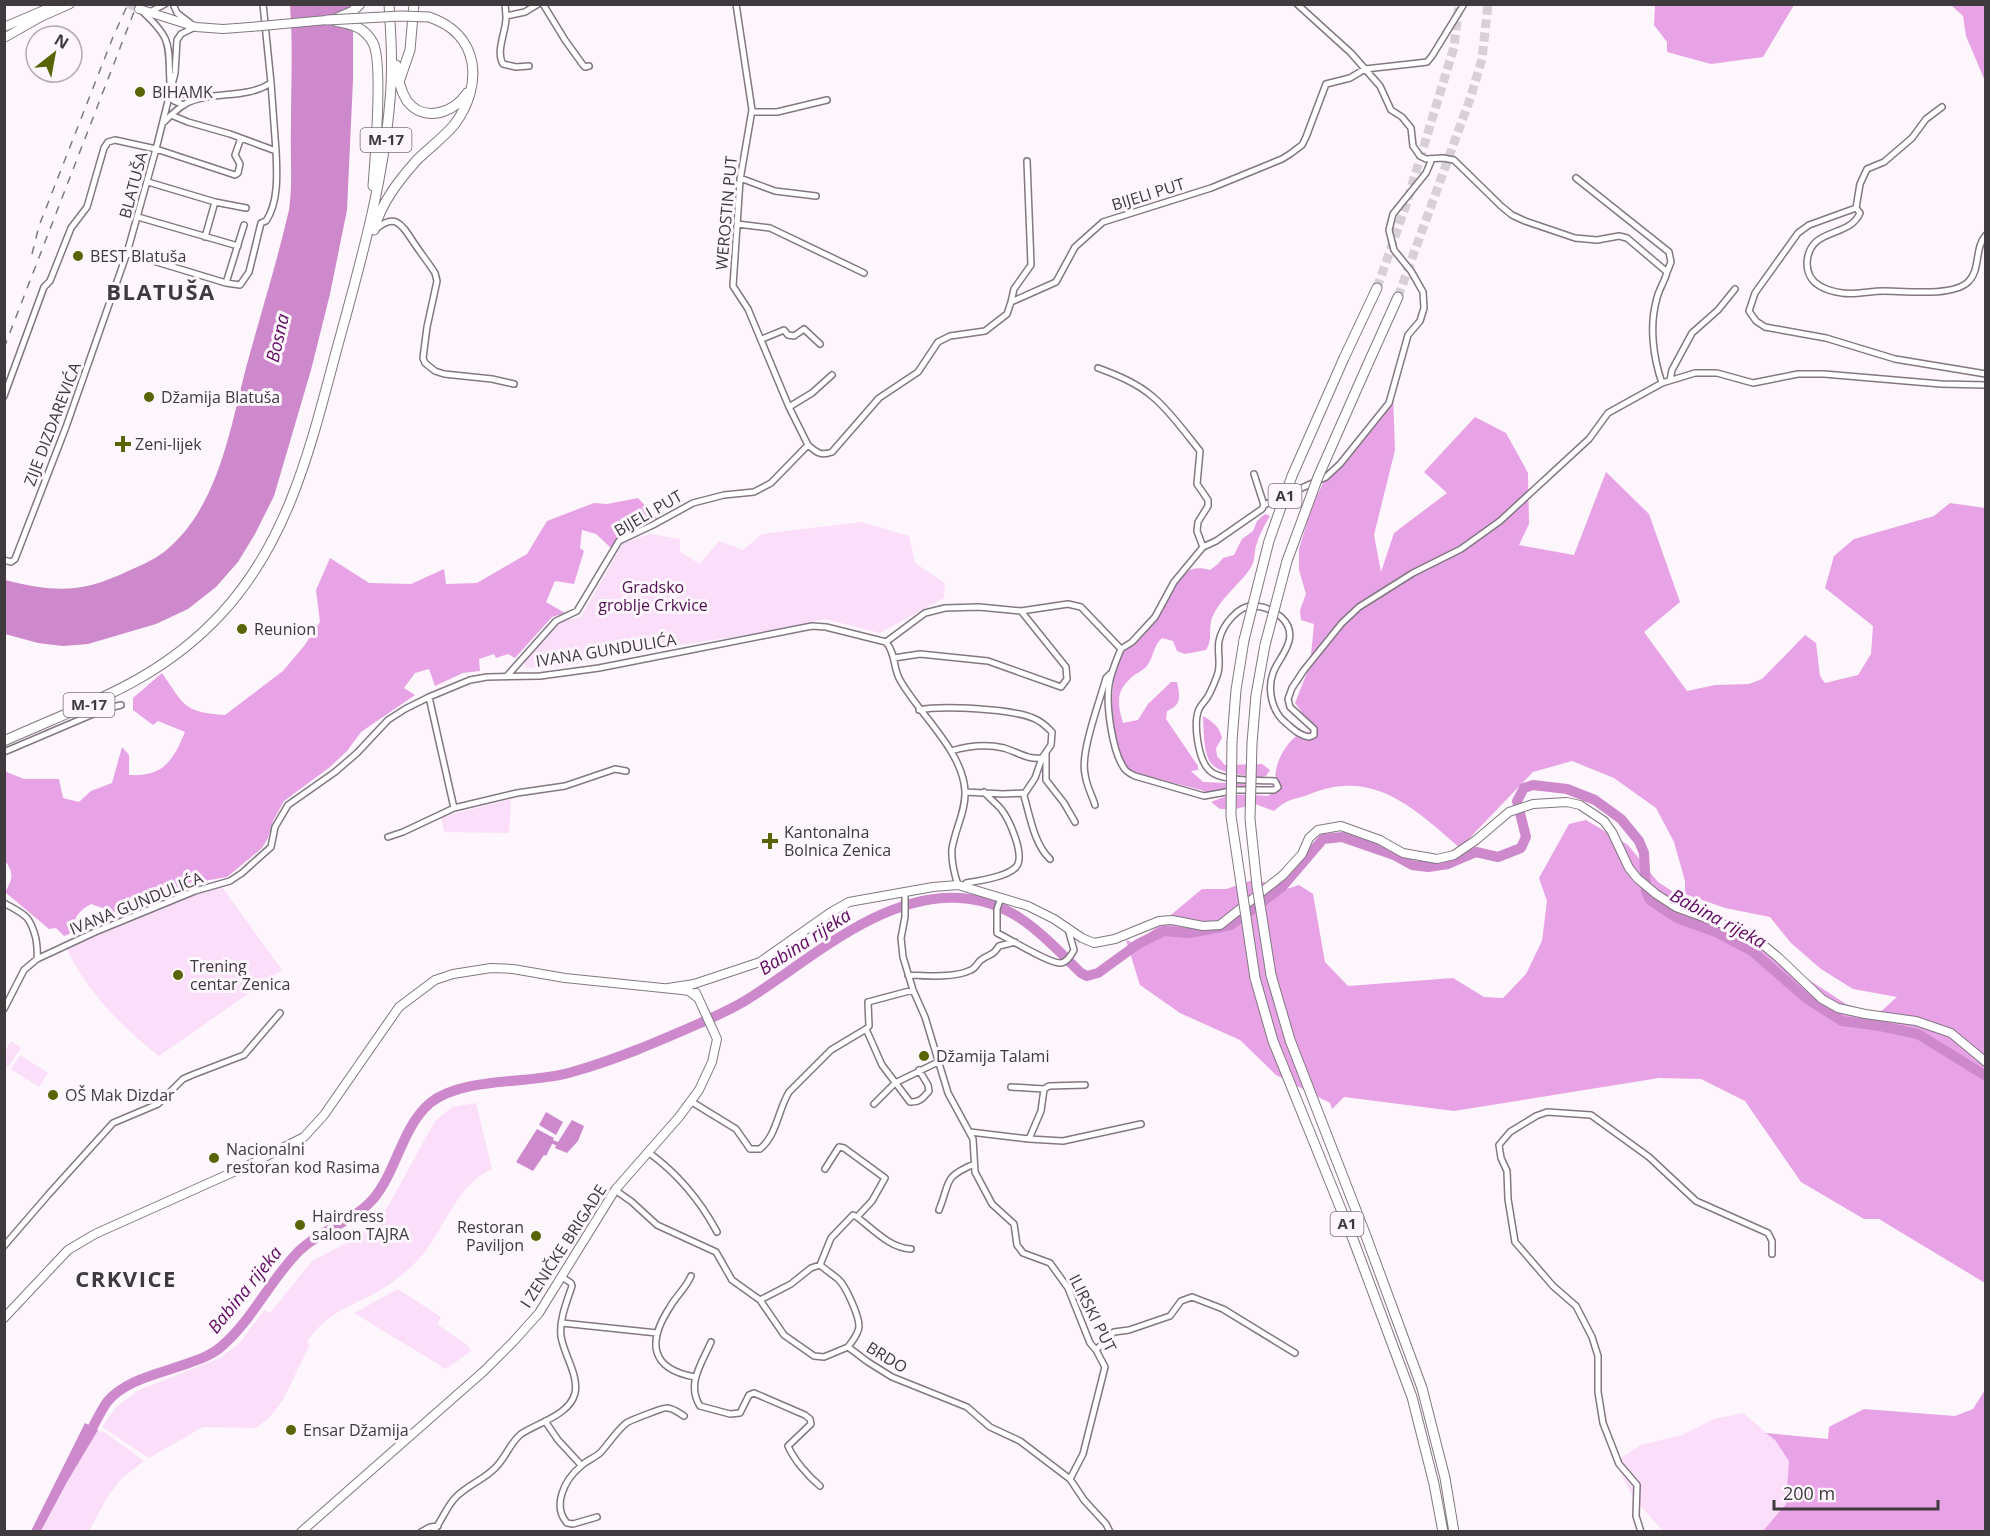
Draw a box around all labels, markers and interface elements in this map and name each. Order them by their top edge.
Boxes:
north arrow [24,24,84,84]
text: N [50,28,73,54]
place label: BIHAMK [152,81,213,103]
marker: BIHAMK [133,85,147,99]
road number: M-17 [360,128,412,152]
street label: BLATUŠA [114,148,153,221]
street label: WEROSTIN PUT [710,155,742,271]
street label: BIJELI PUT [1109,172,1187,215]
place label: BEST Blatuša [90,245,186,267]
marker: BEST Blatuša [71,249,85,263]
district label: BLATUŠA [106,276,216,306]
water label: Bosna [260,311,294,364]
street label: ZIJE DIZDAREVIĆA [18,358,86,489]
place label: Džamija Blatuša [161,386,280,408]
marker: Džamija Blatuša [142,390,156,404]
place label: Zeni-lijek [135,433,202,455]
marker: Zeni-lijek [116,437,130,451]
road number: A1 [1268,484,1302,508]
street label: BIJELI PUT [610,485,686,541]
park label: Gradsko groblje Crkvice [598,576,708,616]
place label: Reunion [254,618,316,640]
marker: Reunion [235,622,249,636]
street label: IVANA GUNDULIĆA [534,628,679,672]
road number: M-17 [64,693,115,717]
place label: Kantonalna Bolnica Zenica [784,821,891,861]
marker: Kantonalna Bolnica Zenica [761,832,779,850]
street label: IVANA GUNDULIĆA [66,866,207,940]
water label: Babina rijeka [1666,883,1771,953]
water label: Babina rijeka [754,902,855,980]
place label: Trening centar Zenica [190,955,290,995]
marker: Trening centar Zenica [171,968,185,982]
place label: Džamija Talami [936,1045,1049,1067]
marker: Džamija Talami [917,1049,931,1063]
place label: OŠ Mak Dizdar [65,1084,175,1106]
marker: OŠ Mak Dizdar [46,1088,60,1102]
place label: Nacionalni restoran kod Rasima [226,1138,380,1178]
marker: Nacionalni restoran kod Rasima [207,1151,221,1165]
street label: I ZENIČKE BRIGADE [515,1180,611,1312]
place label: Hairdress saloon TAJRA [312,1205,410,1245]
road number: A1 [1330,1212,1364,1236]
place label: Restoran Paviljon [457,1216,524,1256]
marker: Hairdress saloon TAJRA [293,1218,307,1232]
marker: Restoran Paviljon [529,1229,543,1243]
water label: Babina rijeka [202,1241,287,1338]
district label: CRKVICE [75,1263,177,1293]
street label: ILIRSKI PUT [1064,1270,1122,1356]
street label: BRDO [862,1336,912,1378]
place label: Ensar Džamija [303,1419,409,1441]
marker: Ensar Džamija [284,1423,298,1437]
scale bar [1774,1473,1938,1511]
text: 200 m [1783,1481,1835,1505]

